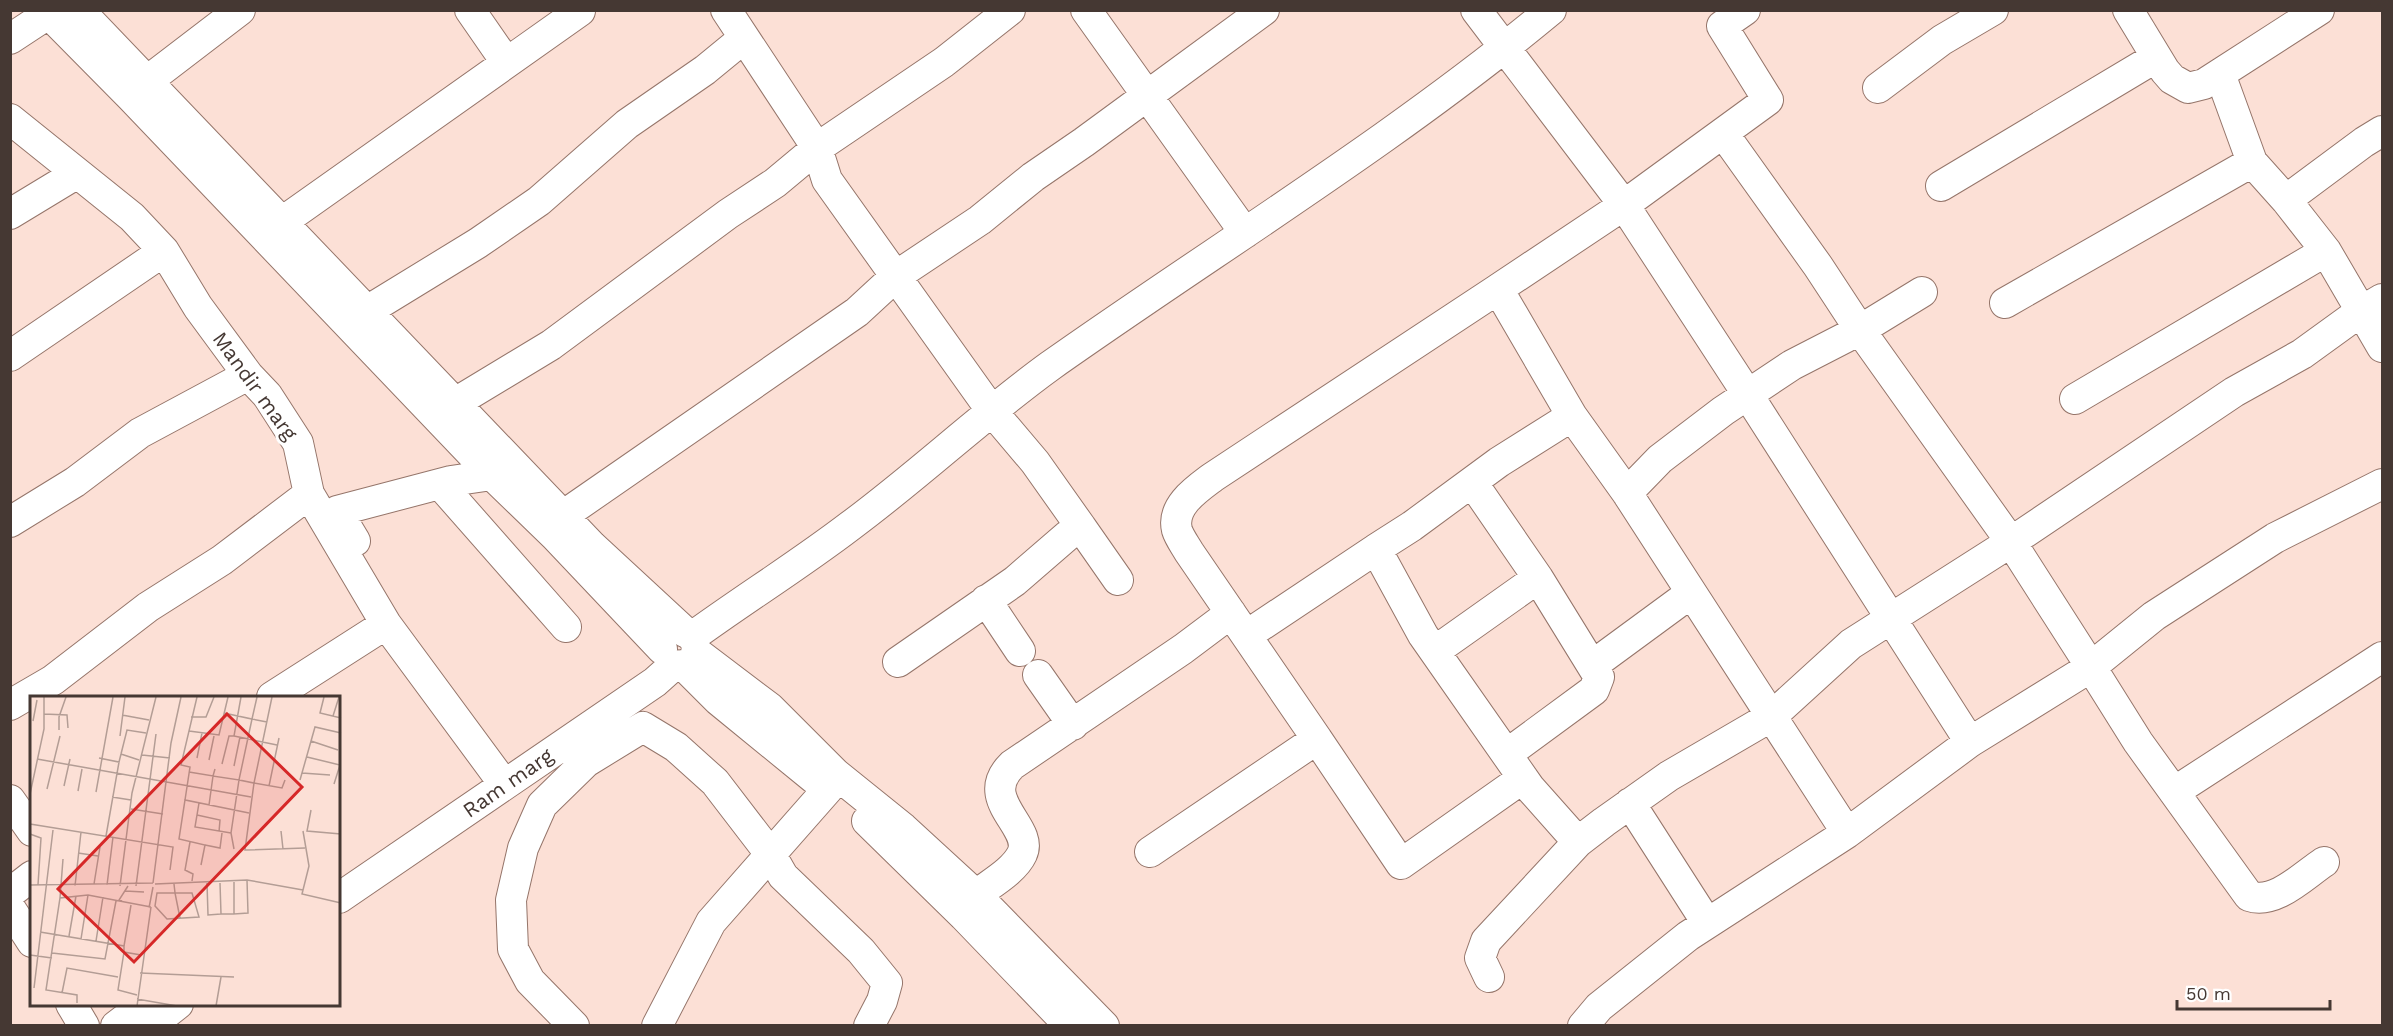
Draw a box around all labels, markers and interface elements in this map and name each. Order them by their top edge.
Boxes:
street label: Mandir marg [208,327,304,445]
inset map [30,696,340,1006]
street label: Ram marg [458,742,558,823]
scale bar [2177,973,2330,1011]
text: 50 m [2186,983,2231,1004]

